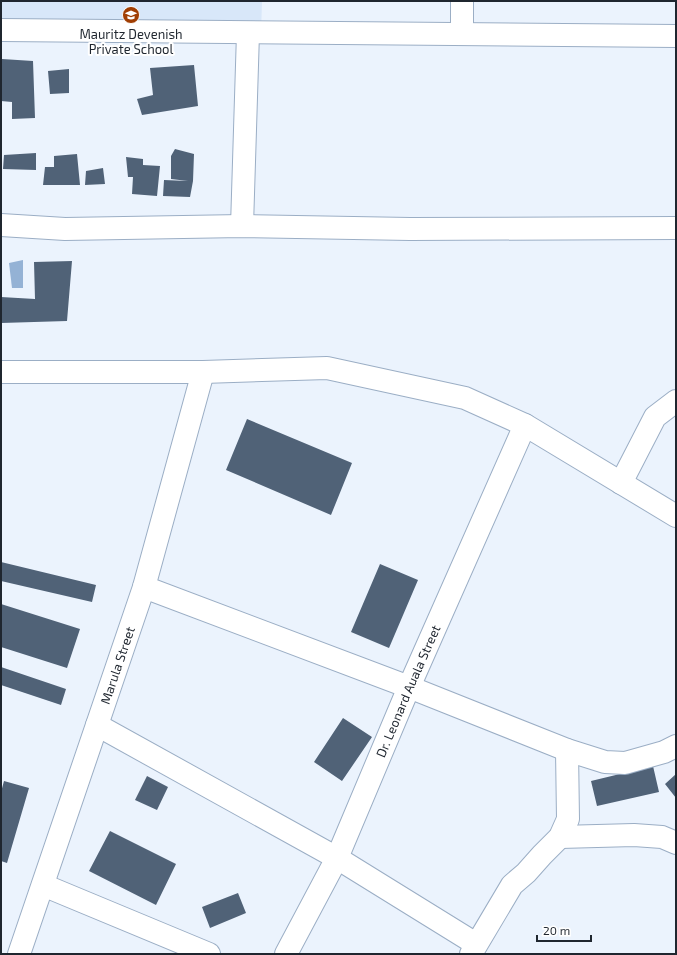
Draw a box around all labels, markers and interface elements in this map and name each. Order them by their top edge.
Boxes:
school or university icon: Mauritz Devenish Private School [121,5,141,25]
place label: Mauritz Devenish Private School [79,26,183,57]
street label: Dr. Leonard Auala Street [372,622,443,760]
street label: Marula Street [97,624,138,706]
scale bar [537,917,591,943]
text: 20 m [543,923,570,937]

